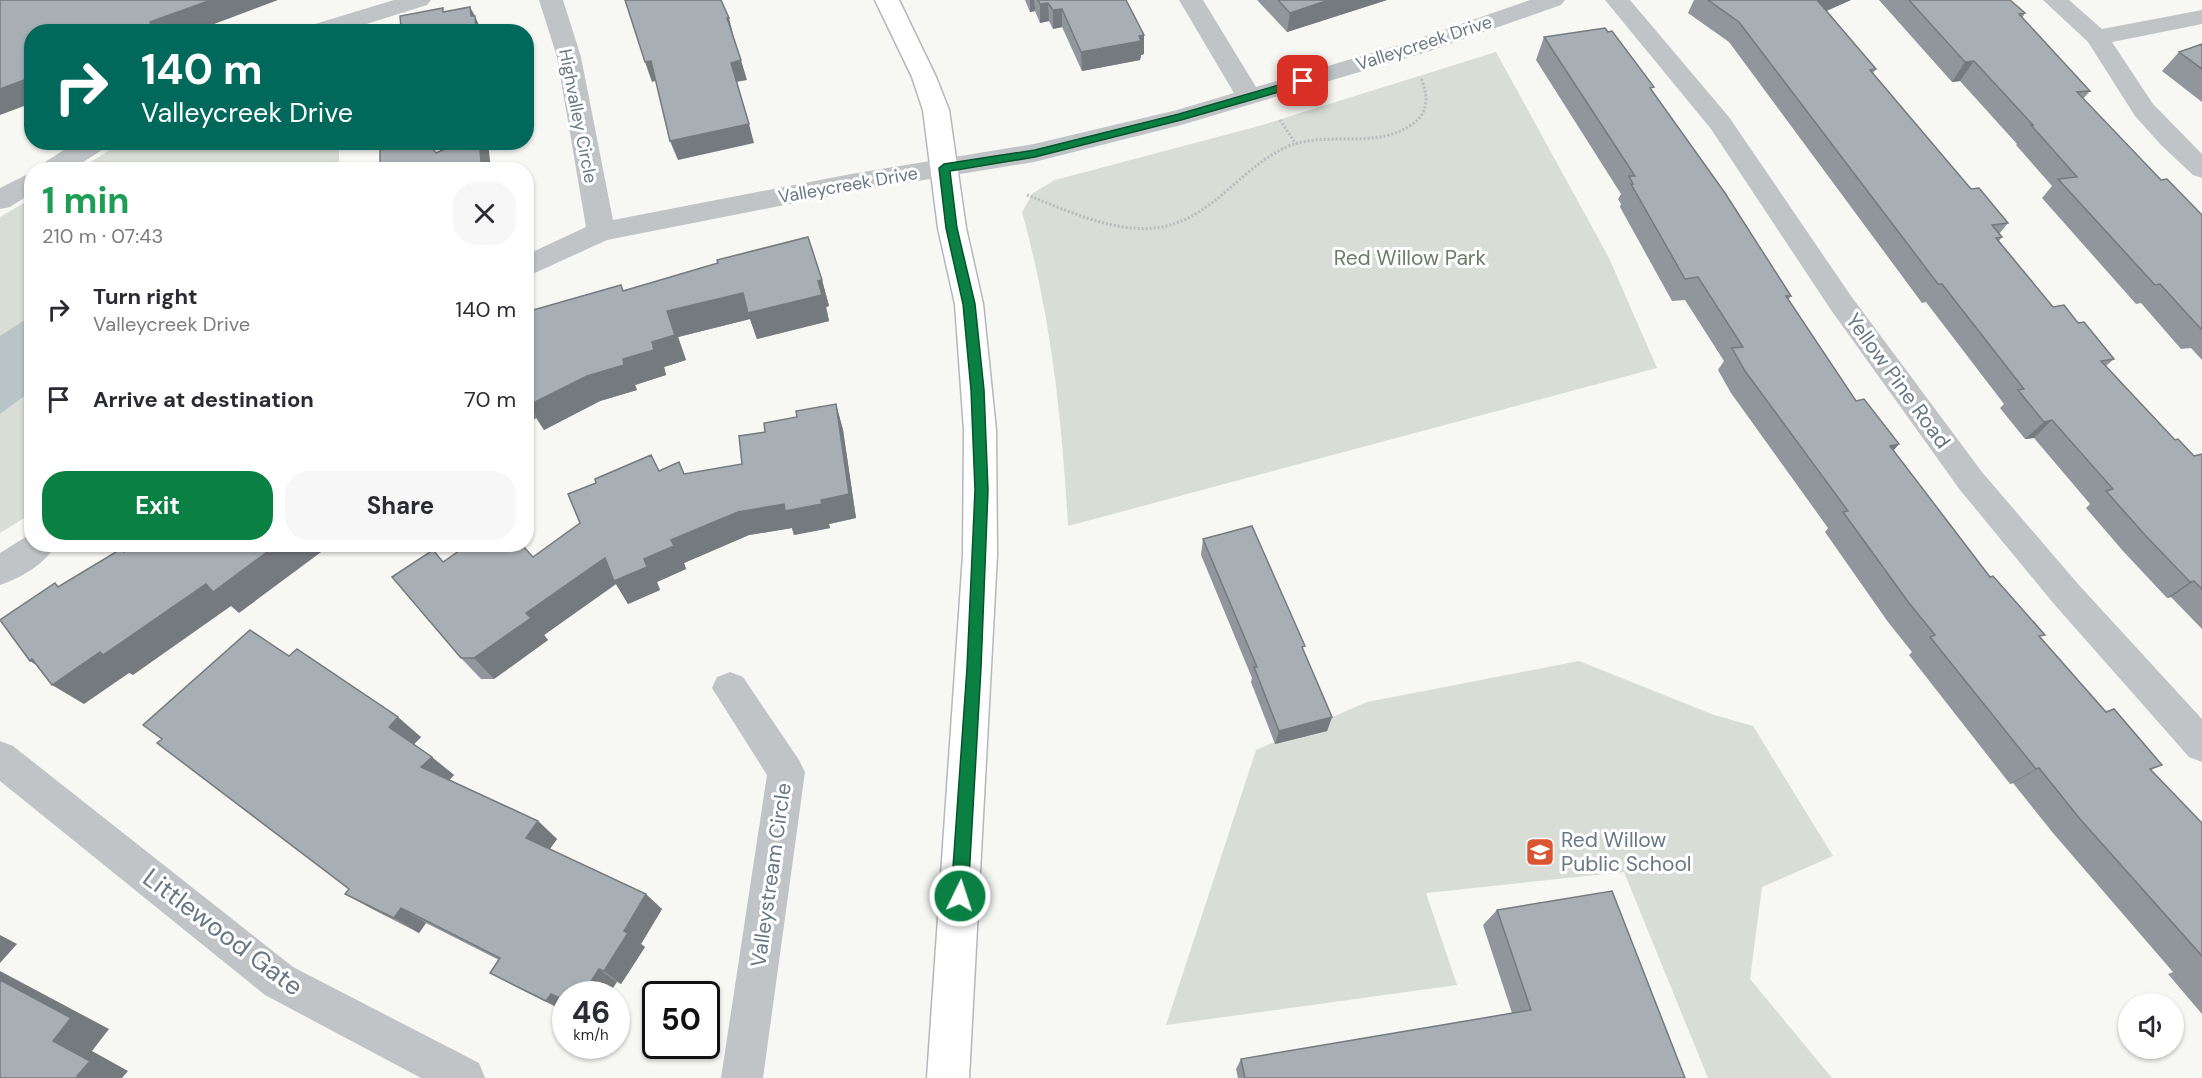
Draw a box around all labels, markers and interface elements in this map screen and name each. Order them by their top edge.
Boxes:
street label: Valleycreek Drive [1353,10,1495,76]
text: 140 m [141,42,263,97]
street label: Highvalley Circle [553,47,603,185]
icon: right [42,48,120,126]
pin [1277,55,1328,106]
icon: arrive [1286,64,1319,97]
text: Valleycreek Drive [141,95,353,130]
street label: Valleycreek Drive [776,161,920,209]
text: 1 min [42,177,130,224]
button: close [453,182,516,245]
text: 210 m · 07:43 [42,223,163,249]
park label: Red Willow Park [1334,244,1487,272]
text: Turn right [93,282,198,311]
icon: right [42,293,75,326]
text: 140 m [455,295,516,324]
street label: Yellow Pine Road [1839,308,1957,454]
text: Valleycreek Drive [93,311,250,337]
icon: arrive [42,383,75,416]
text: Arrive at destination [93,385,314,414]
text: 70 m [464,385,516,414]
button: Exit [42,471,273,540]
button: Share [285,471,516,540]
street label: Valleystream Circle [744,781,798,969]
place label: Red Willow Public School [1561,826,1692,878]
school or university icon: Red Willow Public School [1524,836,1556,868]
street label: Littlewood Gate [136,861,310,1003]
position arrow [928,864,992,928]
speed limit sign: 50 [642,981,720,1059]
text: 46 [572,993,610,1032]
map controls [2118,993,2184,1059]
button: sound [2118,993,2184,1059]
text: km/h [573,1025,609,1045]

